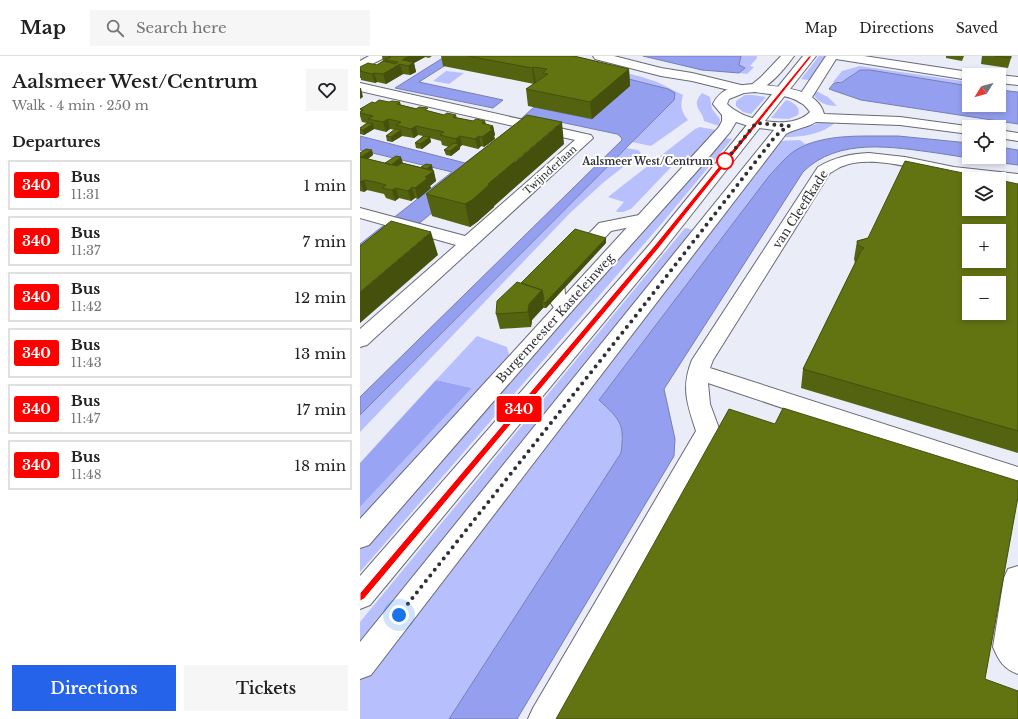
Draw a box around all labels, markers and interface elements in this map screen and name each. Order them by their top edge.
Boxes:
search box [90,10,370,46]
text: Map [20,16,66,39]
icon: search [104,17,126,39]
text: Search here [136,18,227,37]
text: Map [805,19,837,37]
text: Directions [859,19,934,37]
text: Saved [956,19,998,37]
north arrow [962,68,1006,112]
map controls [962,68,1006,320]
button: heart [306,69,348,111]
text: Aalsmeer West/Centrum [12,70,258,93]
text: Walk · 4 min · 250 m [12,97,149,114]
button: locate [962,120,1006,164]
text: Departures [12,132,101,151]
street label: Twijnderlaan [521,142,580,197]
marker: Aalsmeer West/Centrum [716,152,734,170]
place label: Aalsmeer West/Centrum [581,155,713,168]
text: Bus [71,167,100,186]
street label: van Cleeffkade [769,167,831,251]
button: layers [962,172,1006,216]
text: 340 [22,176,51,194]
text: 1 min [303,176,346,195]
text: 11:31 [71,186,100,203]
text: Bus [71,223,100,242]
button: + [962,224,1006,268]
text: 340 [22,232,51,250]
text: 7 min [303,232,346,251]
text: 11:37 [71,242,101,259]
street label: Burgemeester Kasteleinweg [493,250,618,386]
button: − [962,276,1006,320]
text: Bus [71,279,100,298]
text: 340 [22,288,51,306]
text: 12 min [294,288,346,307]
text: 11:42 [71,298,102,315]
text: Bus [71,335,100,354]
text: 340 [22,344,51,362]
text: 13 min [294,344,346,363]
text: 11:43 [71,354,102,371]
text: Bus [71,391,100,410]
line badge: 340 [496,396,542,422]
text: 340 [22,400,51,418]
text: 17 min [296,400,346,419]
text: 340 [505,400,533,418]
text: 11:47 [71,410,100,427]
text: Bus [71,447,100,466]
text: 340 [22,456,51,474]
text: 18 min [294,456,346,475]
text: 11:48 [71,466,102,483]
your location [389,605,409,625]
button: Directions [12,665,176,711]
button: Tickets [184,665,348,711]

